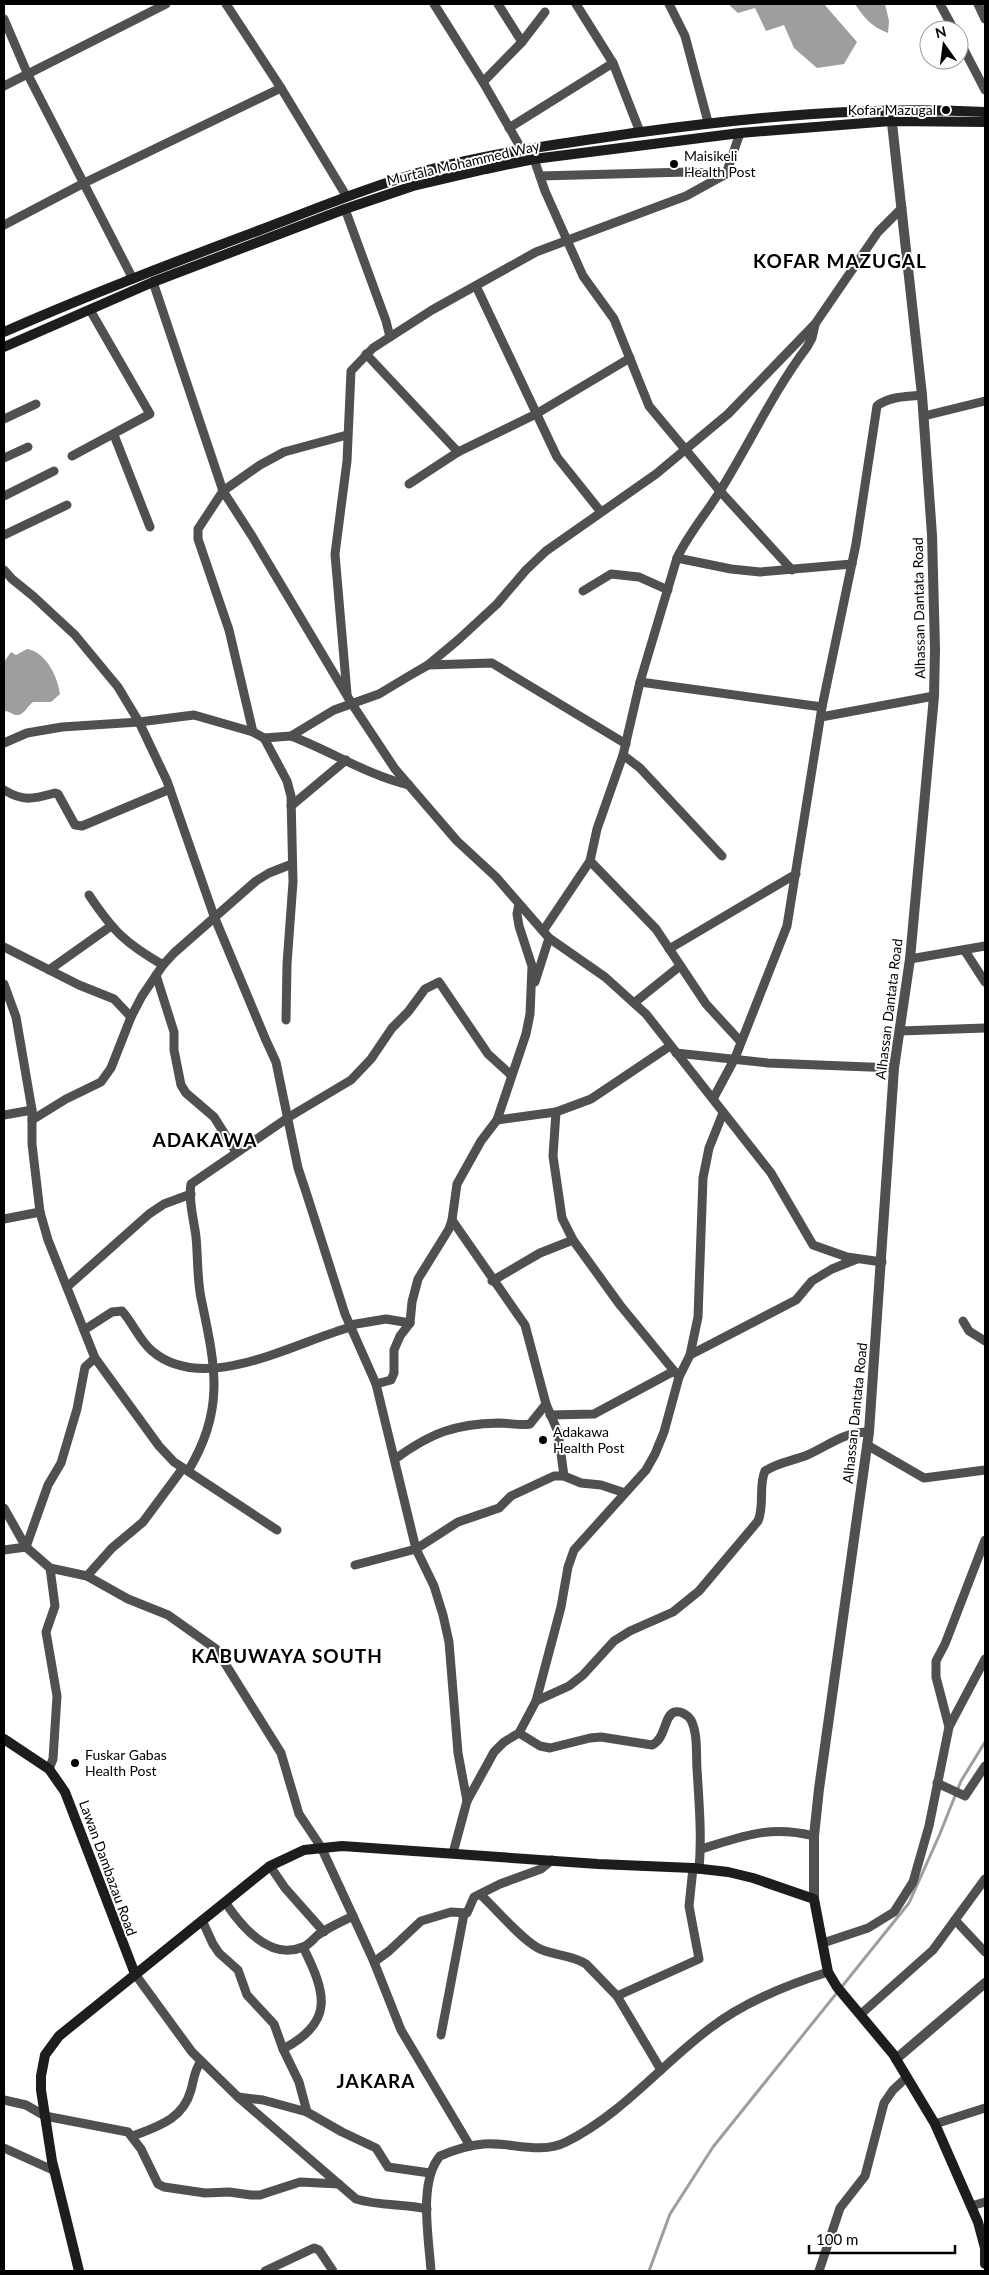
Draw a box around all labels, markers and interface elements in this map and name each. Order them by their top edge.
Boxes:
north arrow [919,20,969,70]
text: N [933,22,948,41]
place label: Kofar Mazugal [848,101,936,118]
marker: Kofar Mazugal [940,104,952,116]
street label: Murtala Mohammed Way [385,136,542,188]
place label: Maisikeli Health Post [684,147,756,180]
marker: Maisikeli Health Post [668,158,680,170]
district label: KOFAR MAZUGAL [753,249,927,272]
street label: Alhassan Dantata Road [909,537,928,679]
street label: Alhassan Dantata Road [871,938,906,1080]
district label: ADAKAWA [152,1128,258,1151]
street label: Alhassan Dantata Road [839,1342,870,1484]
place label: Adakawa Health Post [553,1423,625,1456]
marker: Adakawa Health Post [537,1434,549,1446]
district label: KABUWAYA SOUTH [191,1644,383,1667]
place label: Fuskar Gabas Health Post [85,1746,167,1779]
marker: Fuskar Gabas Health Post [69,1757,81,1769]
street label: Lawan Dambazau Road [76,1798,141,1938]
district label: JAKARA [337,2069,415,2092]
scale bar [809,2222,955,2254]
text: 100 m [816,2230,858,2248]

